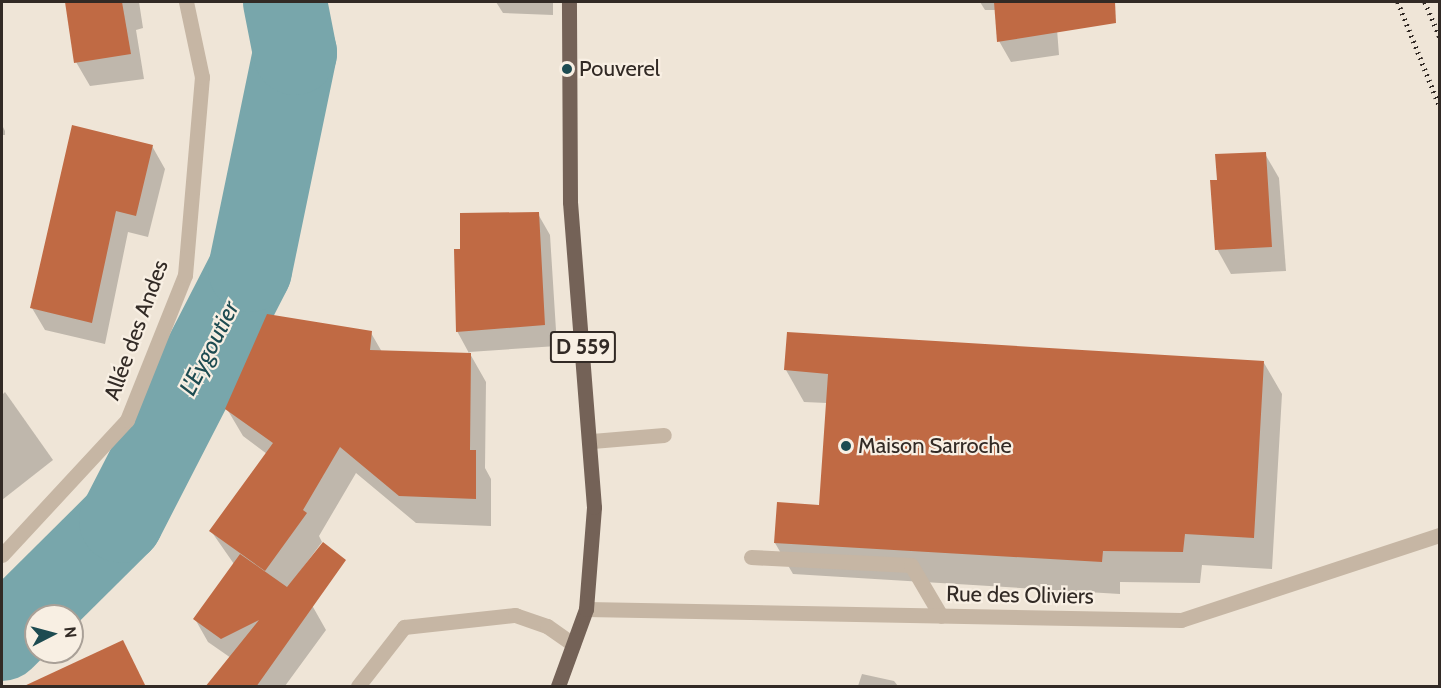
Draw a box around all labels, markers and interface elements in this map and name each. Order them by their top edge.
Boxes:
place label: Pouverel [579,56,660,82]
marker: Pouverel [560,62,574,76]
street label: Allée des Andes [98,256,174,404]
water label: L'Eygoutier [173,296,245,400]
road number: D 559 [548,329,618,365]
place label: Maison Sarroche [858,433,1012,459]
marker: Maison Sarroche [839,439,853,453]
street label: Rue des Oliviers [946,581,1094,609]
north arrow [24,604,84,664]
text: N [60,626,80,639]

